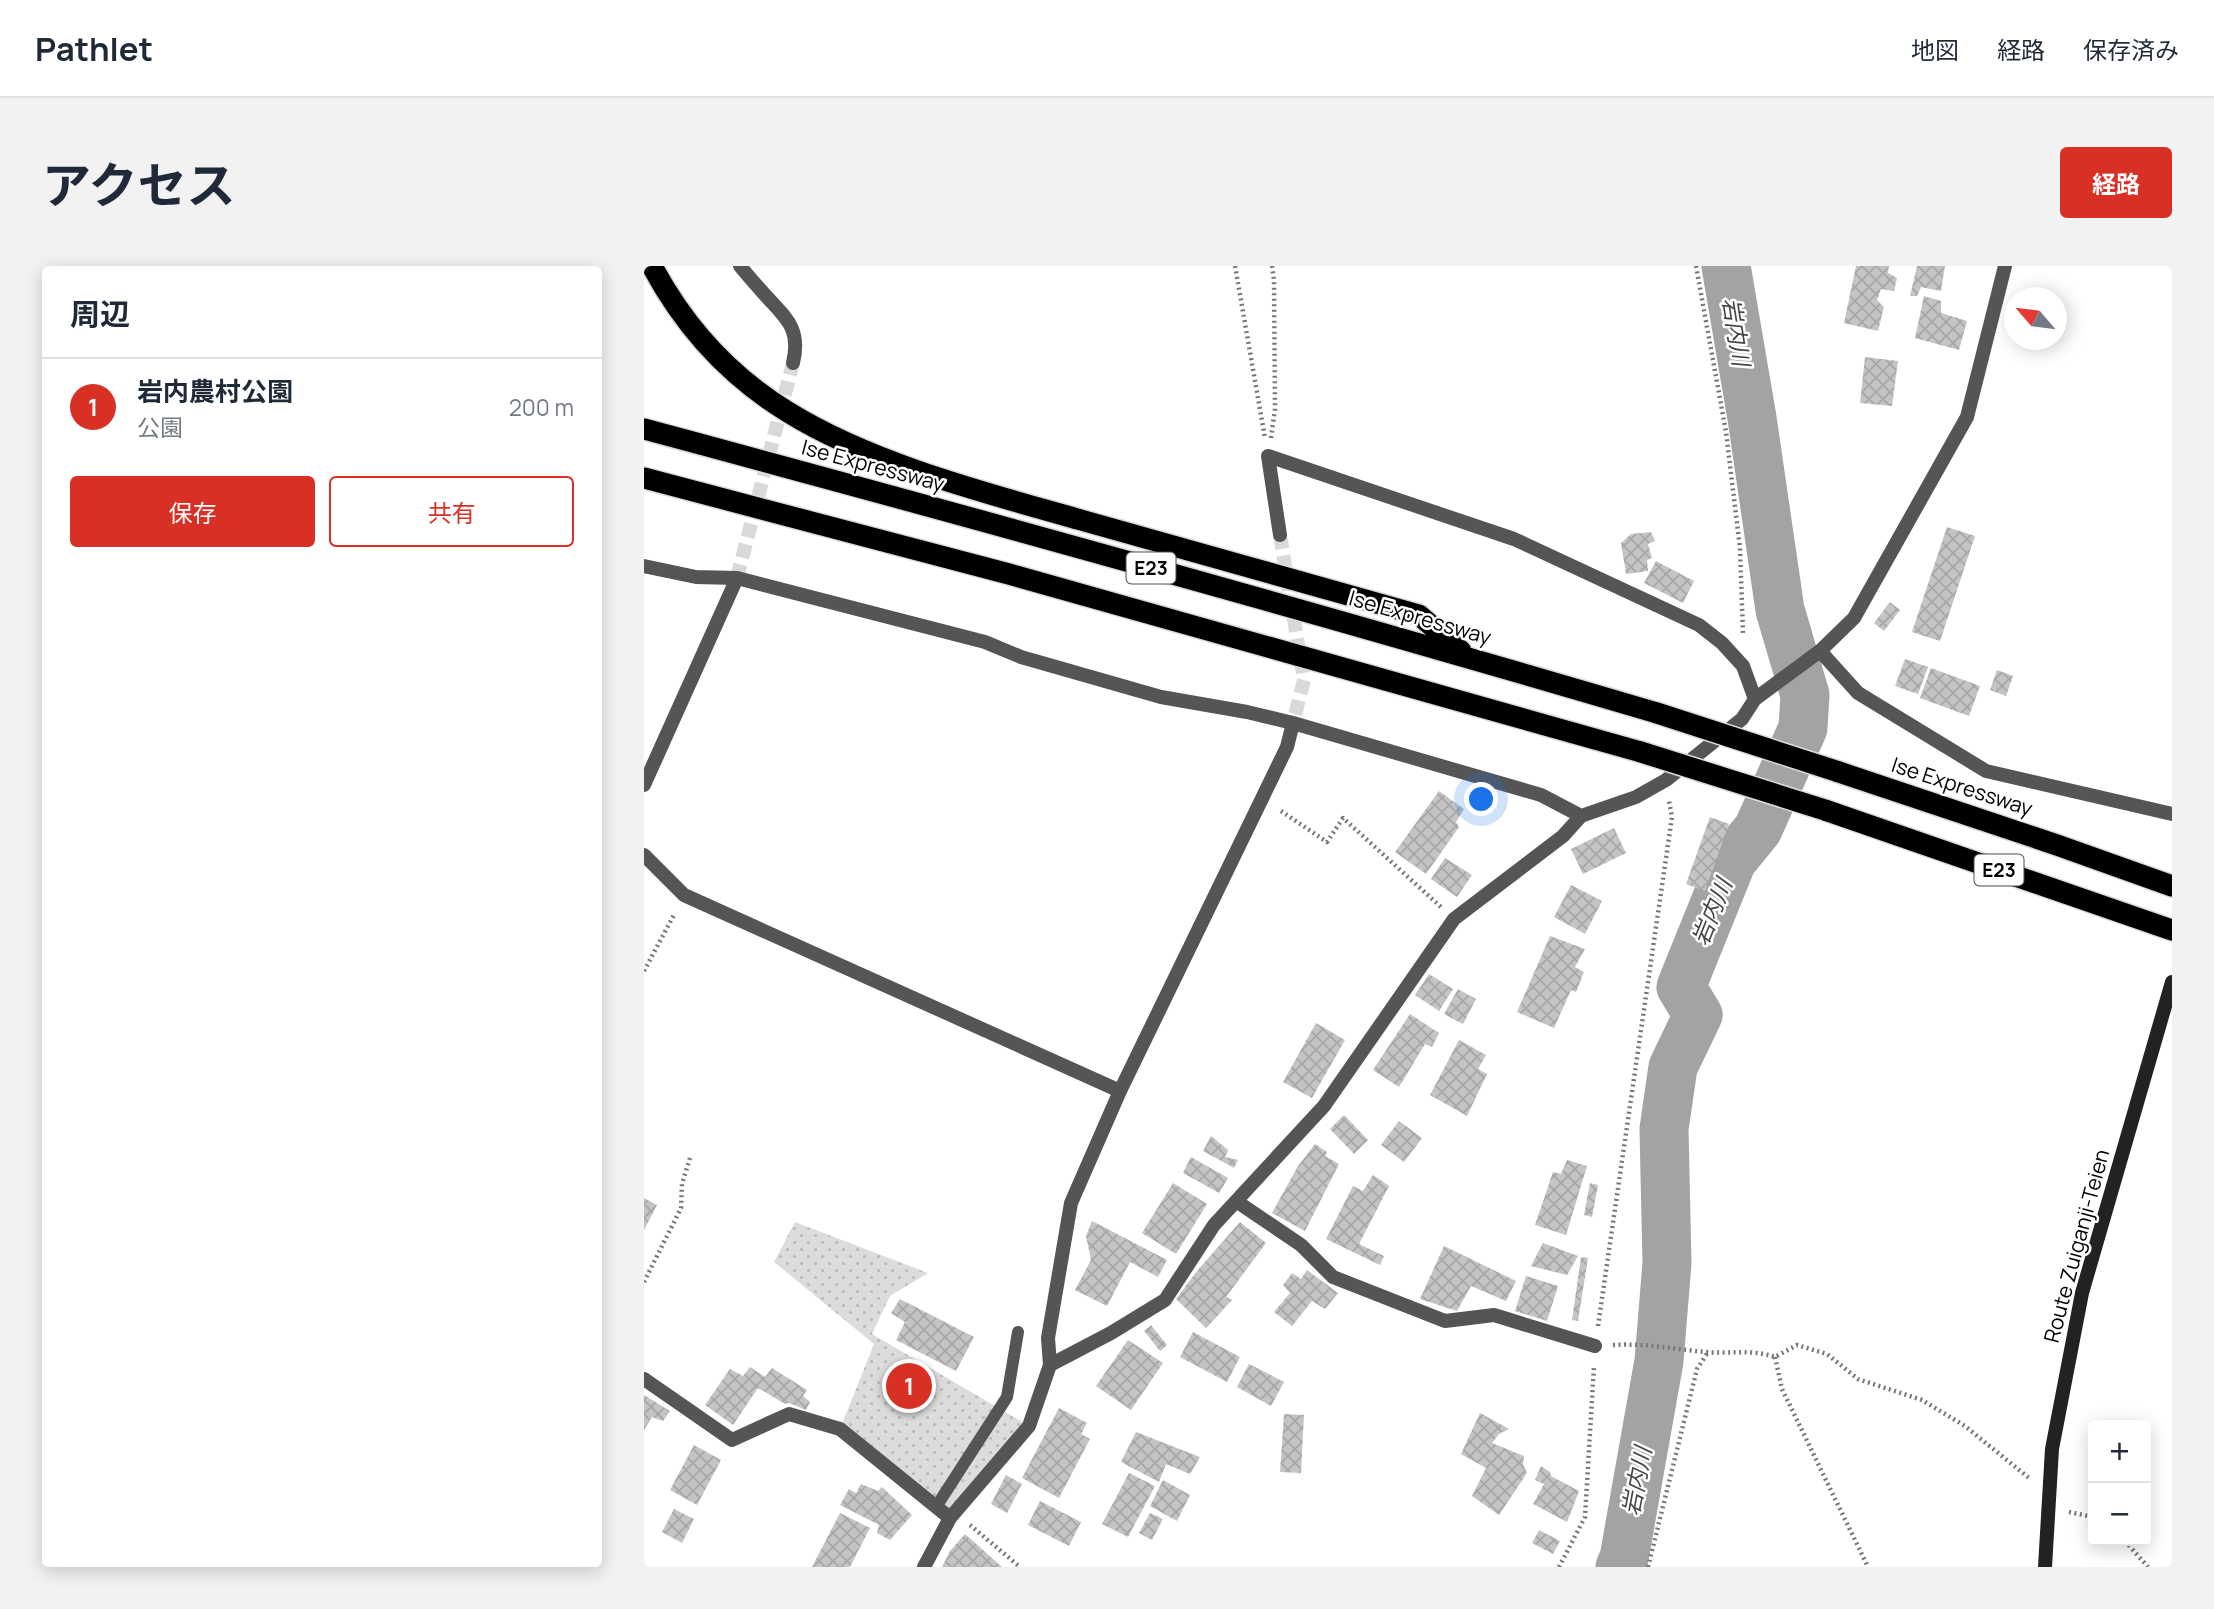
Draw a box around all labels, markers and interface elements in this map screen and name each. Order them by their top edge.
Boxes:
text: Pathlet [35,26,153,71]
text: 地図 [1911,33,1959,66]
text: 経路 [1997,33,2045,66]
text: 保存済み [2083,33,2179,66]
button: 経路 [2060,147,2172,218]
text: アクセス [42,151,236,218]
north arrow [2004,287,2067,350]
text: 周辺 [70,293,130,334]
water label: 岩内川 [1716,295,1759,371]
text: 岩内農村公園 [137,373,293,409]
text: 1 [88,391,98,423]
text: 200 m [509,391,574,423]
text: 公園 [137,411,183,443]
street label: Ise Expressway [799,433,948,498]
button: 保存 [70,476,315,547]
button: 共有 [329,476,574,547]
road number: E23 [1126,552,1176,584]
street label: Ise Expressway [1346,583,1495,651]
street label: Ise Expressway [1888,750,2036,822]
your location [1464,782,1498,816]
road number: E23 [1974,855,2024,886]
water label: 岩内川 [1683,871,1740,950]
street label: Route Zuiganji-Teien [2037,1146,2115,1346]
pin: 1 [886,1360,932,1412]
map controls [2088,1420,2151,1546]
button: + [2088,1420,2151,1483]
water label: 岩内川 [1614,1441,1659,1518]
button: − [2088,1483,2151,1546]

